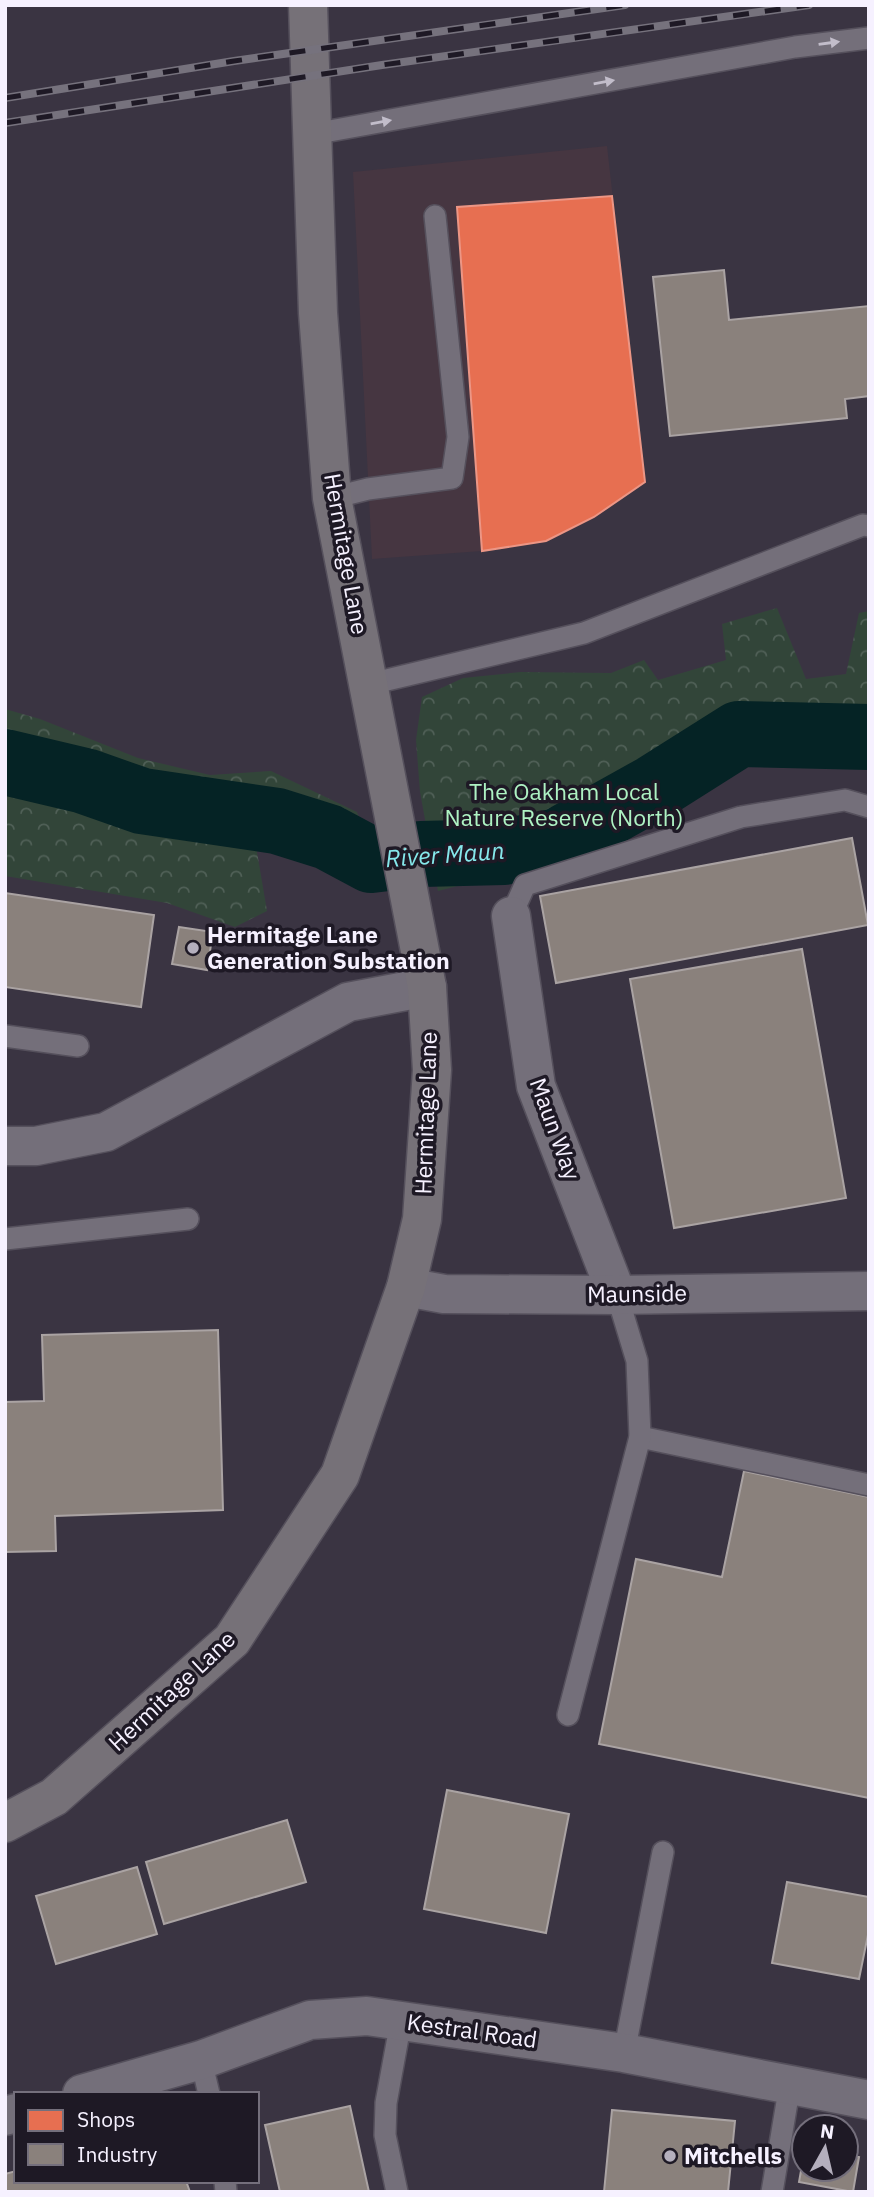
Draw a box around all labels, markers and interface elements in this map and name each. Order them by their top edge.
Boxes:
one-way arrow [818,37,840,48]
one-way arrow [594,76,616,87]
one-way arrow [370,116,392,127]
street label: Hermitage Lane [318,471,376,637]
park label: The Oakham Local Nature Reserve (North) [445,776,683,832]
water label: River Maun [384,834,506,874]
place label: Hermitage Lane Generation Substation [207,919,450,975]
marker: Hermitage Lane Generation Substation [185,940,201,956]
street label: Hermitage Lane [407,1031,443,1195]
street label: Maun Way [524,1074,588,1184]
street label: Maunside [587,1277,687,1309]
street label: Hermitage Lane [101,1624,241,1757]
street label: Kestral Road [405,2006,539,2054]
legend [14,2092,259,2183]
text: Shops [77,2105,135,2133]
north arrow [790,2113,860,2183]
text: N [819,2118,836,2144]
text: Industry [77,2140,158,2168]
place label: Mitchells [684,2140,782,2170]
marker: Mitchells [662,2148,678,2164]

